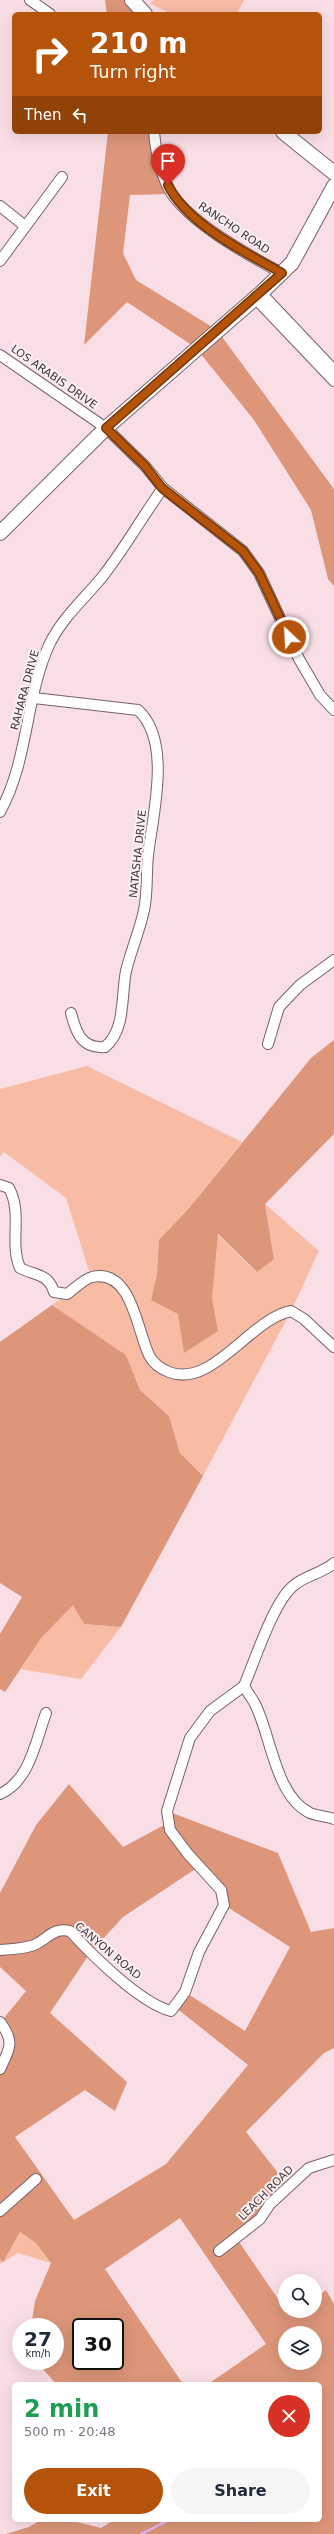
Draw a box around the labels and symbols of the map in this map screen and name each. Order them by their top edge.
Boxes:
pin [151,144,185,185]
street label: RANCHO ROAD [196,199,272,257]
street label: LOS ARABIS DRIVE [8,342,100,412]
position arrow [268,616,310,658]
street label: RAHARA DRIVE [8,648,42,732]
street label: NATASHA DRIVE [127,809,149,899]
street label: CANYON ROAD [72,1920,144,1982]
street label: LEACH ROAD [236,2163,296,2223]
speed limit sign: 30 [72,2318,124,2370]

